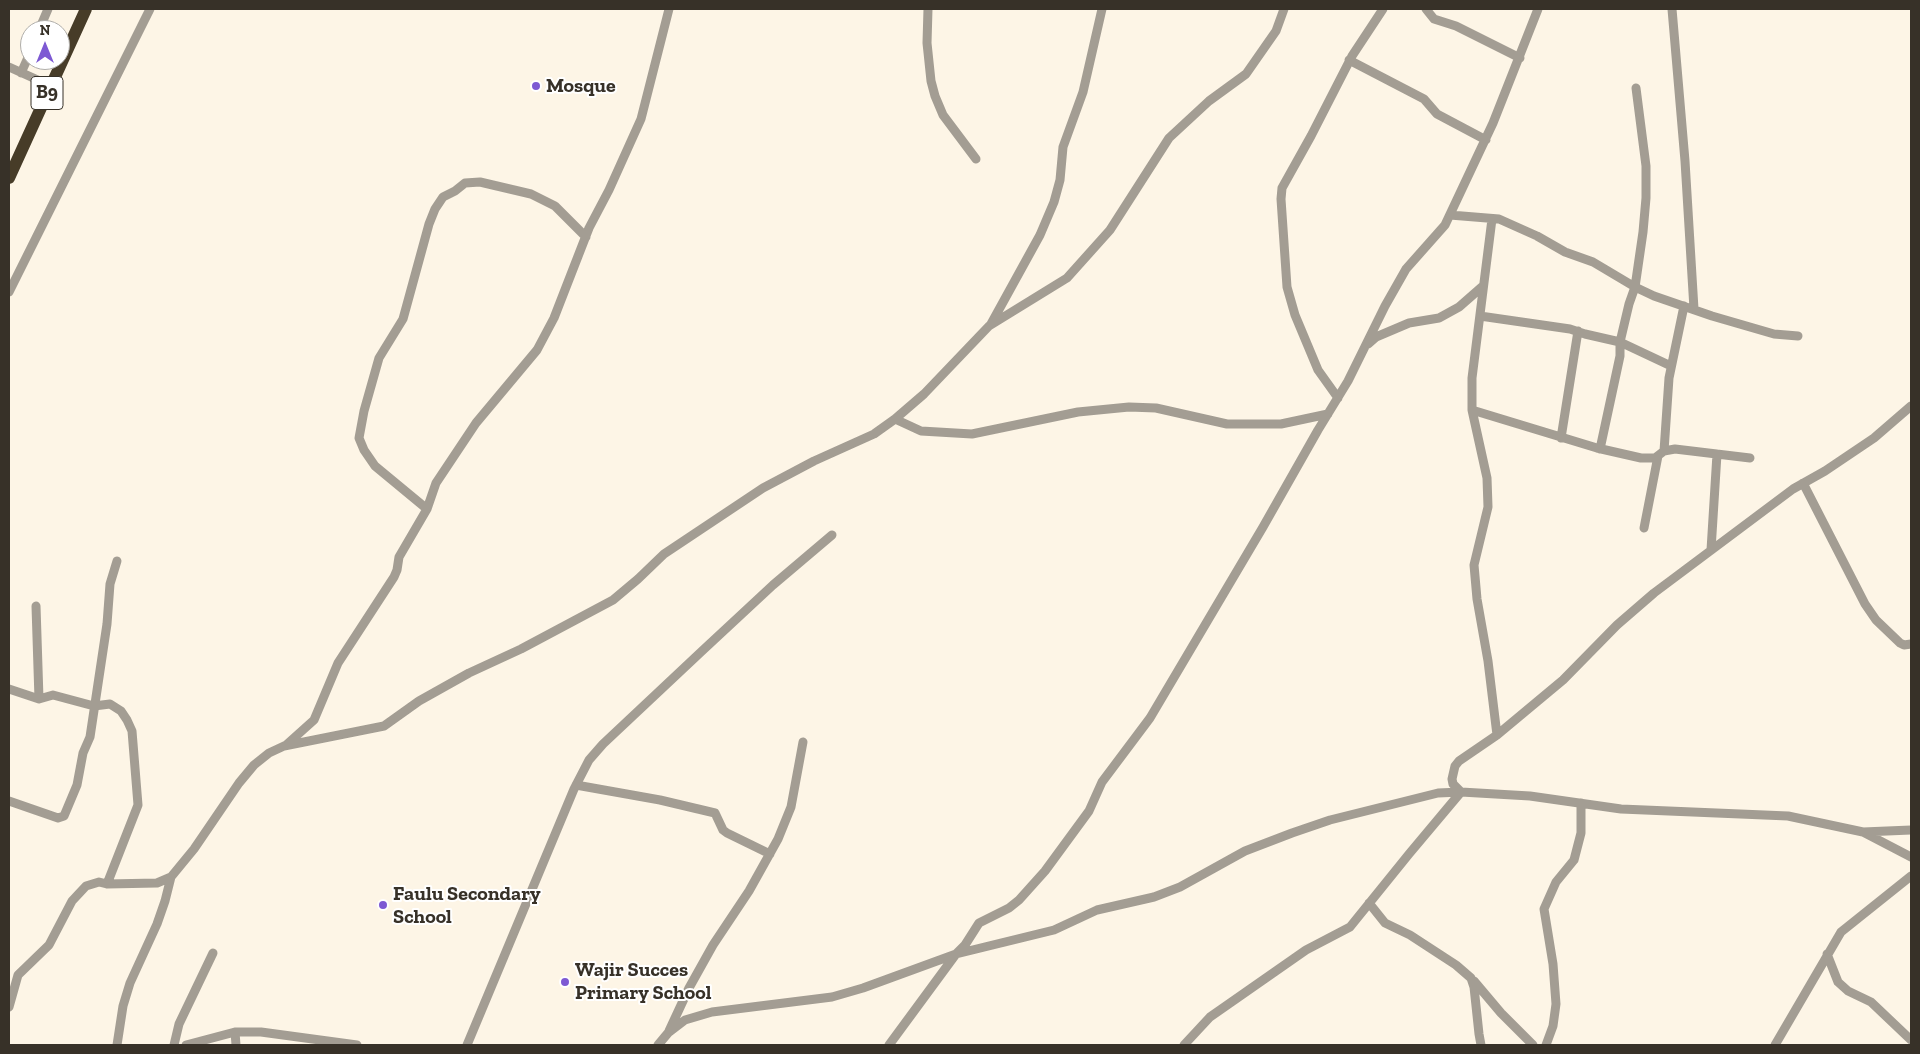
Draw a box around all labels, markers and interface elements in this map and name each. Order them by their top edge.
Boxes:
north arrow [20,20,70,70]
text: N [40,22,50,39]
place label: Mosque [546,74,616,98]
road number: B9 [31,76,63,110]
marker: Mosque [530,80,542,92]
place label: Faulu Secondary School [393,882,541,929]
marker: Faulu Secondary School [377,899,389,911]
place label: Wajir Succes Primary School [575,958,711,1005]
marker: Wajir Succes Primary School [559,976,571,988]

